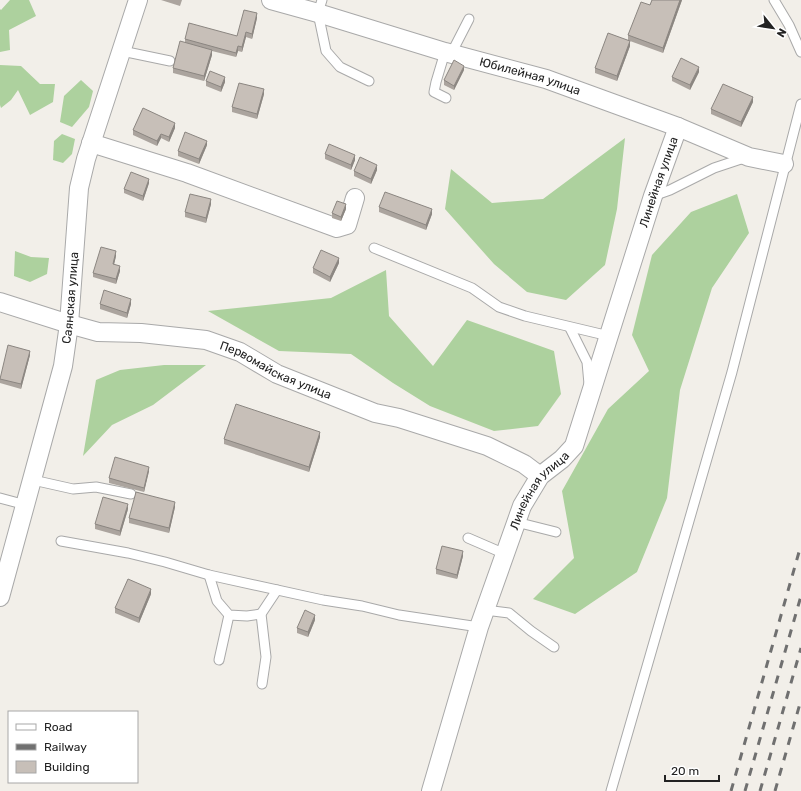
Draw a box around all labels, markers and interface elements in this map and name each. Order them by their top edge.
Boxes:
north arrow [753,8,793,48]
text: N [774,26,789,39]
street label: Юбилейная улица [478,55,582,98]
street label: Линейная улица [637,135,681,229]
street label: Саянская улица [59,251,81,345]
street label: Первомайская улица [218,338,333,402]
street label: Линейная улица [507,449,572,532]
legend [8,711,138,783]
text: Road [44,720,72,734]
text: Railway [44,740,87,754]
scale bar [665,757,719,783]
text: Building [44,760,90,774]
text: 20 m [671,764,699,778]

